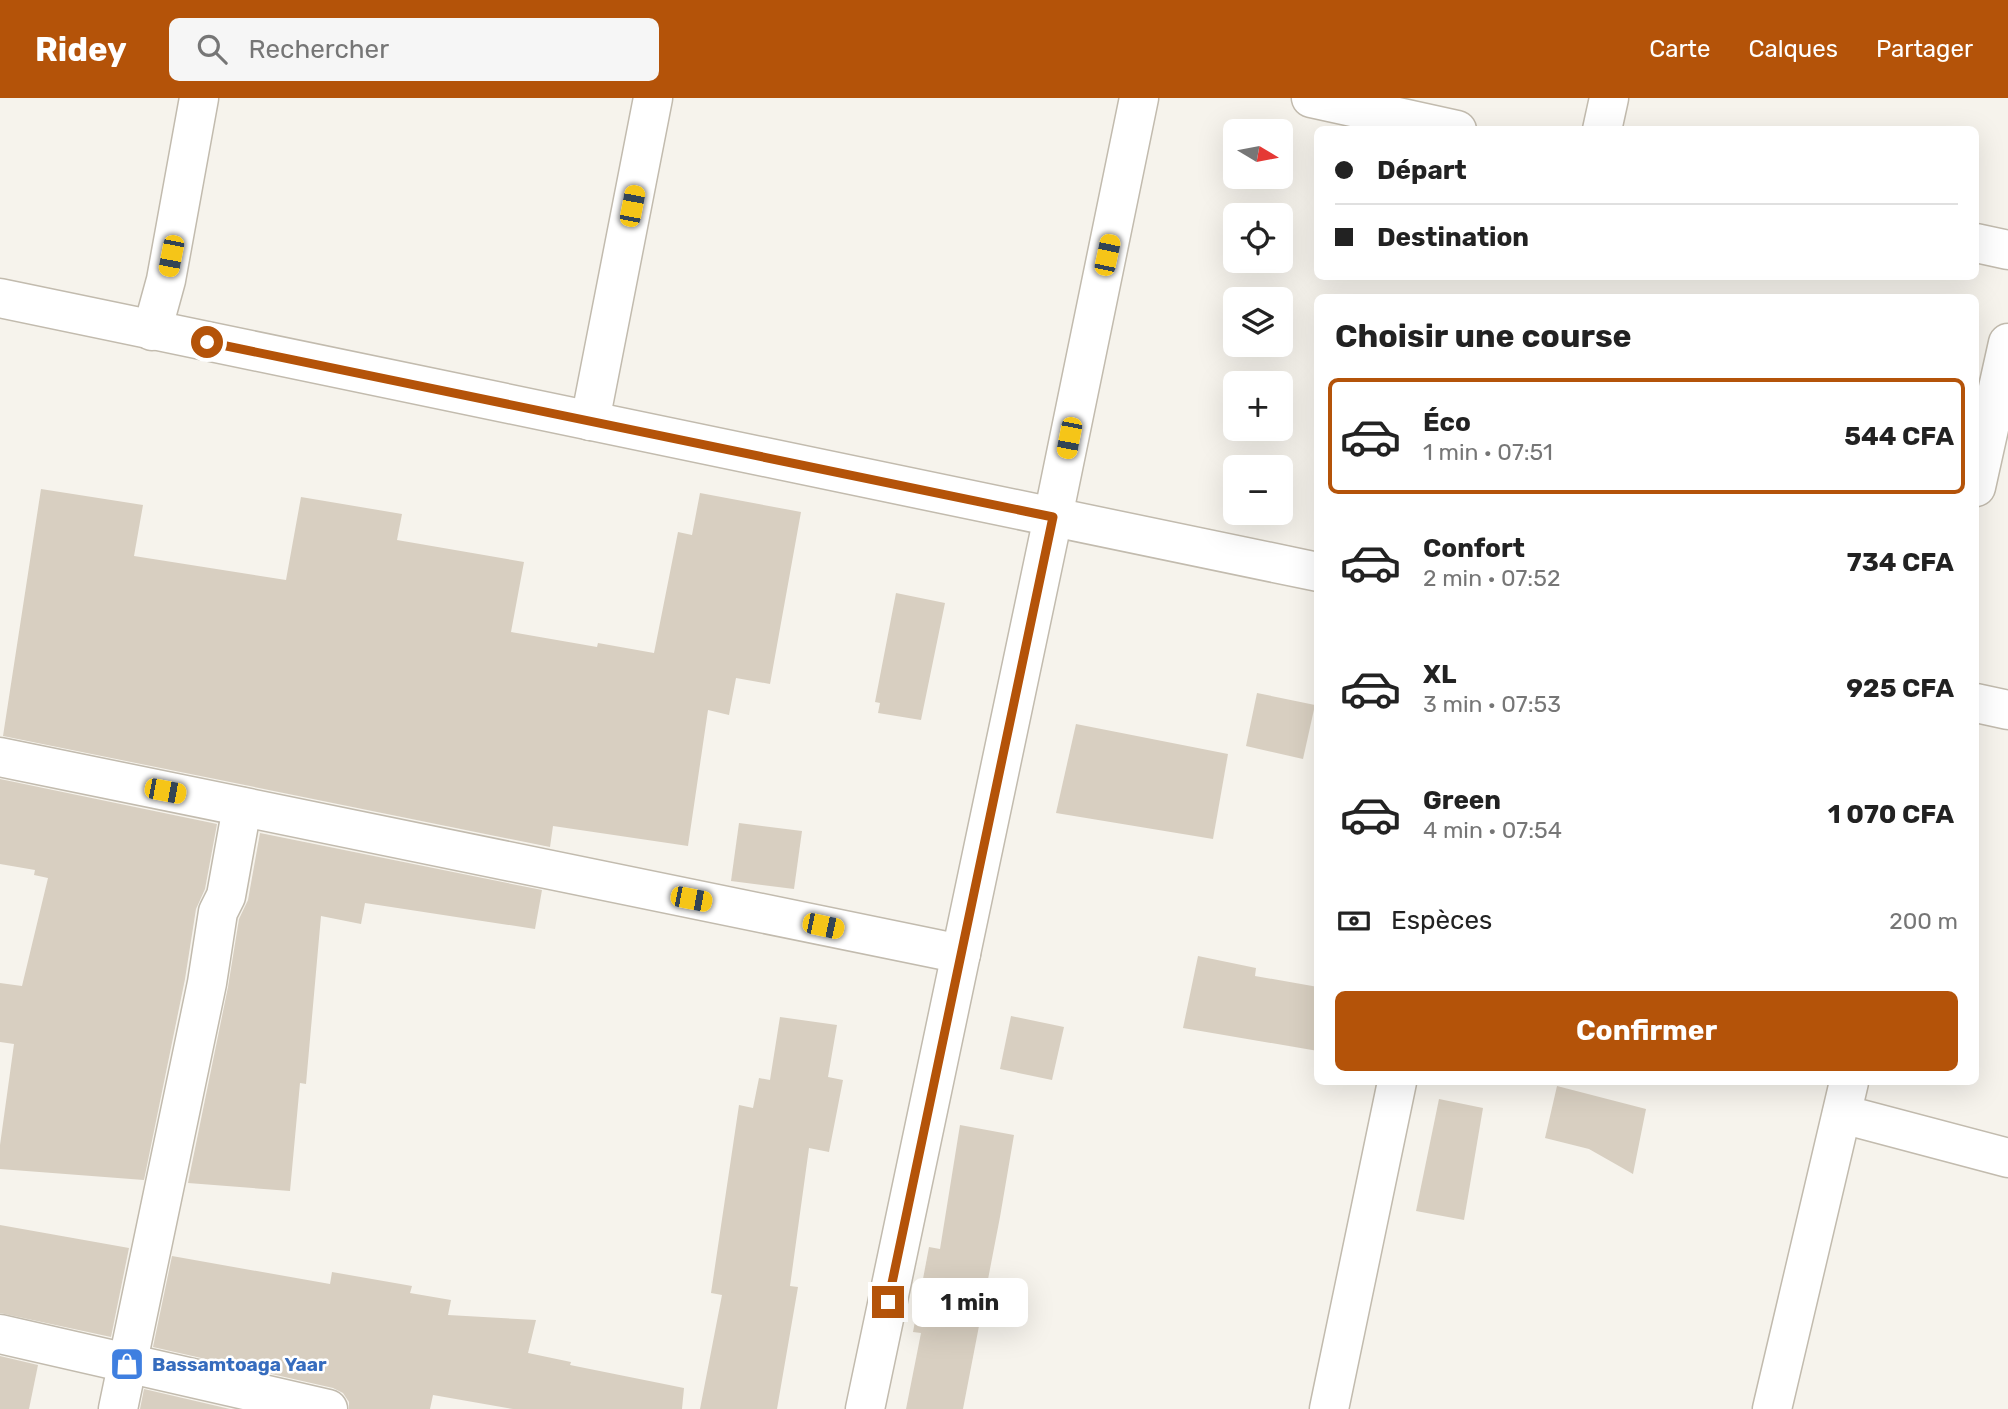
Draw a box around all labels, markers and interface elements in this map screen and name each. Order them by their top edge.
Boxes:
search box [169,18,659,81]
text: Ridey [35,30,127,69]
icon: search [193,30,231,68]
text: Rechercher [249,34,389,65]
text: Carte [1649,35,1710,63]
text: Calques [1748,35,1838,63]
text: Partager [1876,35,1973,63]
north arrow [1223,119,1293,189]
map controls [1223,119,1293,525]
text: Départ [1377,155,1467,186]
car [618,183,647,229]
button: locate [1223,203,1293,273]
text: Destination [1377,222,1529,253]
car [1093,232,1122,278]
car [157,233,186,279]
button: layers [1223,287,1293,357]
text: Choisir une course [1335,317,1632,355]
route start [191,326,223,358]
button: + [1223,371,1293,441]
icon: car [1339,405,1402,468]
text: Éco [1423,407,1471,438]
car [1055,415,1084,461]
text: 544 CFA [1844,421,1954,452]
text: 1 min · 07:51 [1423,438,1553,466]
button: − [1223,455,1293,525]
icon: car [1339,531,1402,594]
text: Confort [1423,533,1525,564]
text: 734 CFA [1847,547,1954,578]
text: 2 min · 07:52 [1423,564,1560,592]
icon: car [1339,657,1402,720]
text: XL [1423,659,1456,690]
text: 925 CFA [1846,673,1954,704]
text: 3 min · 07:53 [1423,690,1561,718]
car [143,777,188,805]
icon: car [1339,783,1402,846]
text: Green [1423,785,1501,816]
text: 1 070 CFA [1828,799,1954,830]
text: 4 min · 07:54 [1423,816,1562,844]
car [669,885,714,913]
icon: cash [1335,902,1373,940]
text: Espèces [1391,905,1492,936]
text: 200 m [1889,907,1958,935]
car [801,911,846,941]
button: Confirmer [1335,991,1958,1071]
callout: 1 min [912,1278,1028,1326]
route end [872,1286,904,1318]
text: 1 min [941,1288,999,1316]
shop icon: Bassamtoaga Yaar [108,1345,146,1383]
place label: Bassamtoaga Yaar [152,1353,327,1376]

